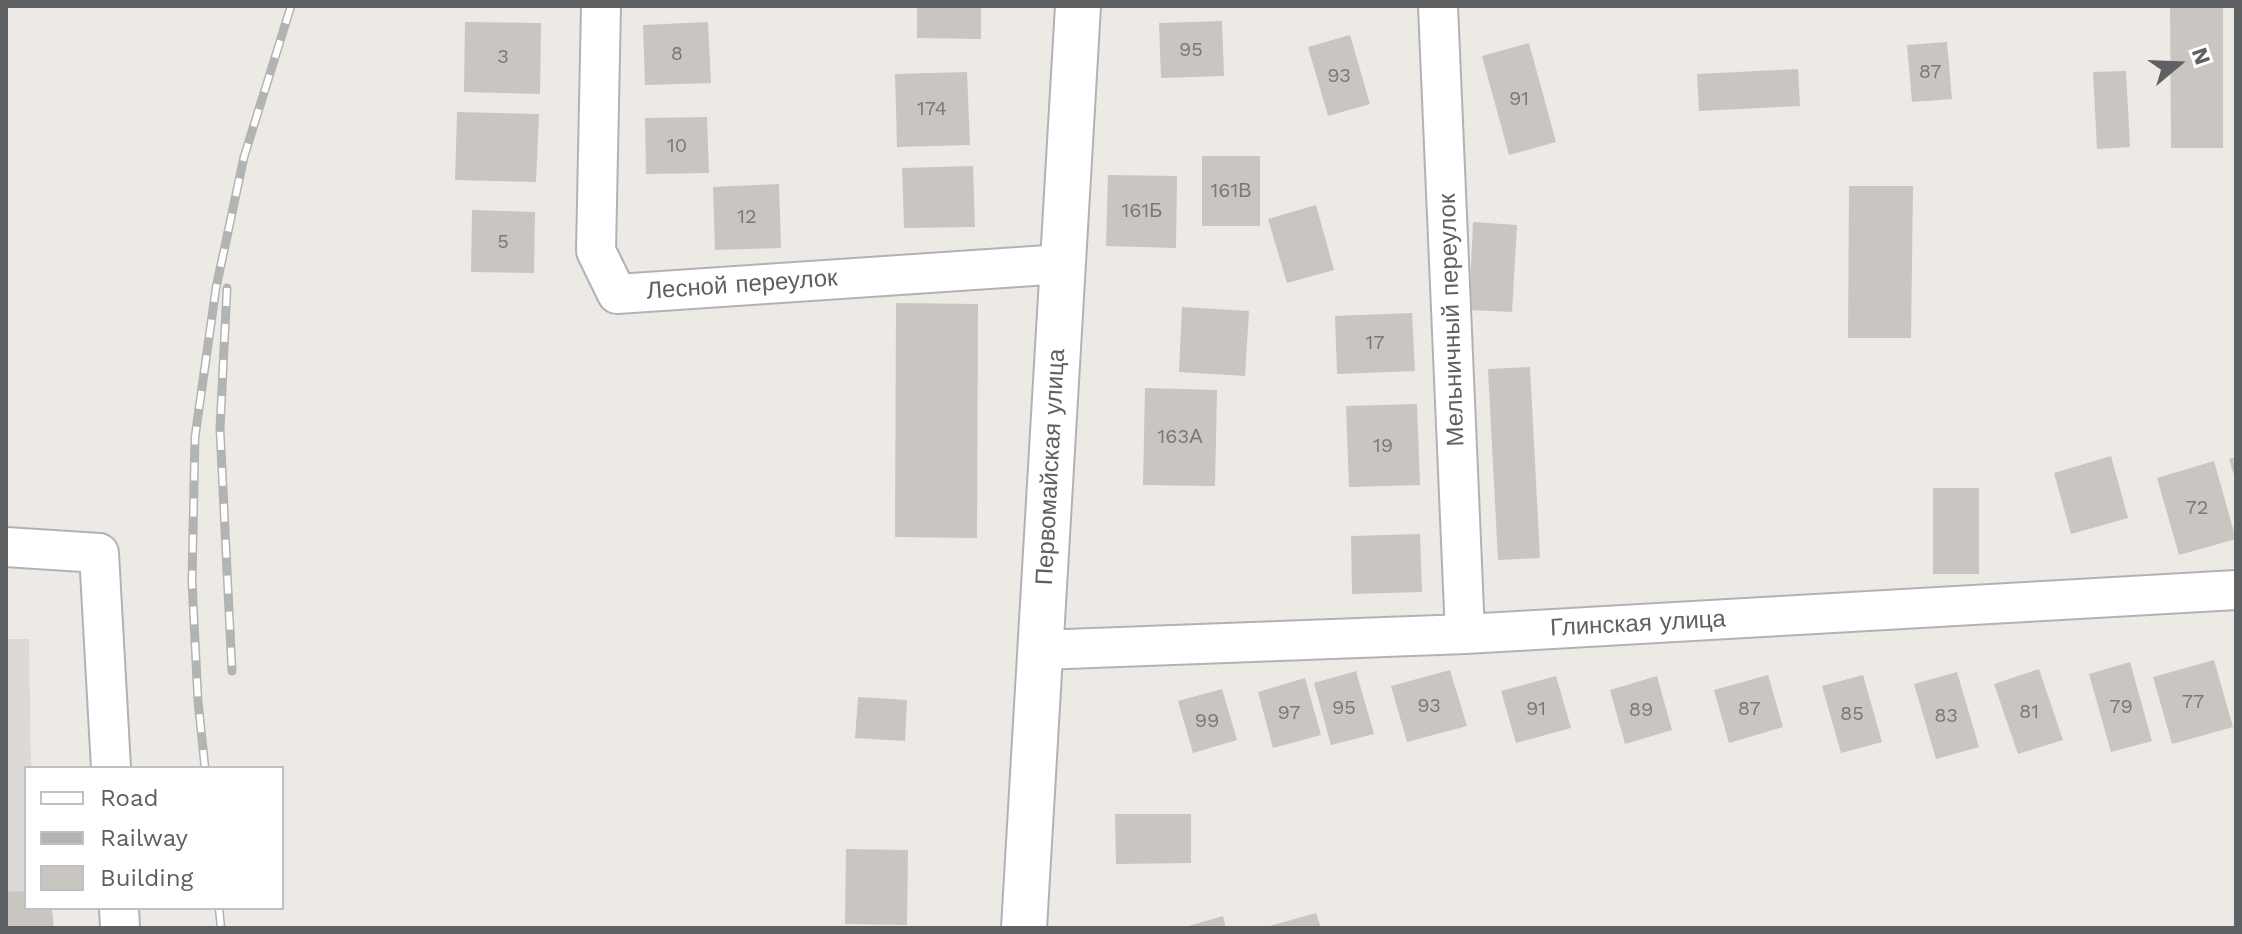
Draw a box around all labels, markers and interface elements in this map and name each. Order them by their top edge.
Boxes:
north arrow [2138,24,2218,104]
house number: 95 [1179,38,1203,62]
house number: 8 [671,42,683,66]
text: N [2187,44,2216,68]
house number: 3 [497,45,509,69]
house number: 87 [1919,60,1941,84]
house number: 93 [1327,64,1351,88]
house number: 91 [1509,87,1529,111]
house number: 174 [917,97,947,121]
house number: 10 [667,134,687,158]
house number: 161В [1210,179,1252,203]
street label: Мельничный переулок [1433,193,1471,447]
house number: 161Б [1122,199,1162,223]
house number: 12 [737,205,757,229]
house number: 5 [497,230,509,254]
street label: Лесной переулок [645,264,839,306]
house number: 17 [1365,331,1385,355]
street label: Первомайская улица [1030,348,1072,586]
house number: 163А [1158,425,1202,449]
house number: 19 [1373,434,1393,458]
house number: 72 [2186,496,2208,520]
street label: Глинская улица [1549,605,1727,643]
house number: 77 [2182,690,2204,714]
house number: 93 [1417,694,1441,718]
house number: 79 [2109,695,2133,719]
house number: 95 [1332,696,1356,720]
house number: 91 [1526,697,1546,721]
house number: 87 [1738,697,1760,721]
house number: 89 [1629,698,1653,722]
house number: 81 [2019,700,2039,724]
house number: 97 [1277,701,1301,725]
house number: 85 [1840,702,1864,726]
house number: 83 [1934,704,1958,728]
house number: 99 [1195,709,1219,733]
legend [24,766,284,910]
text: Road [100,784,159,812]
text: Railway [100,824,188,852]
text: Building [100,864,193,892]

